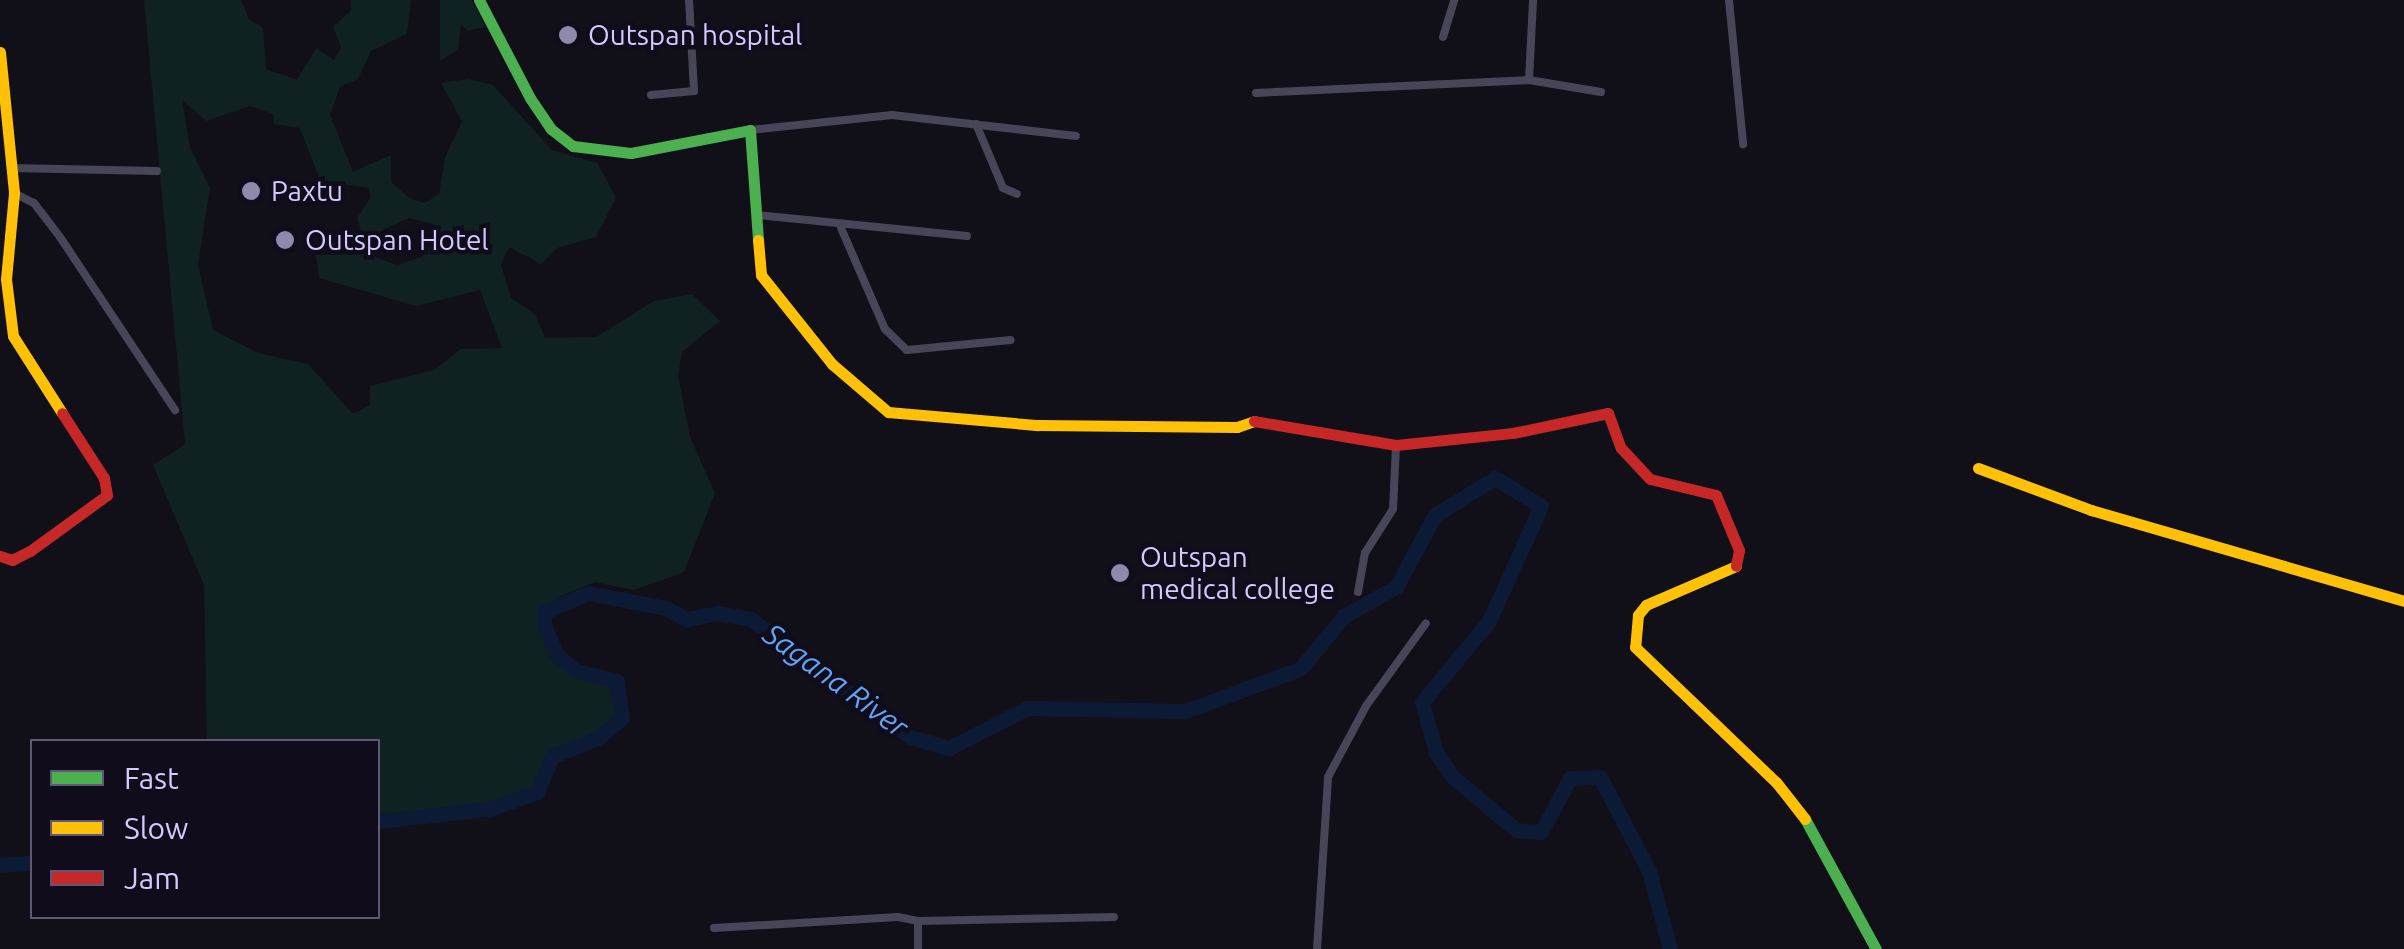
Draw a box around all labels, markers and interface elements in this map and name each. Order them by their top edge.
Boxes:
place label: Outspan hospital [588,18,802,52]
marker: Outspan hospital [557,24,579,46]
place label: Paxtu [271,174,343,208]
marker: Paxtu [240,180,262,202]
place label: Outspan Hotel [305,223,489,257]
marker: Outspan Hotel [274,229,296,251]
place label: Outspan medical college [1140,540,1335,606]
marker: Outspan medical college [1109,562,1131,584]
water label: Sagana River [757,615,915,745]
legend [30,739,380,919]
text: Fast [124,761,179,795]
text: Slow [124,811,188,845]
text: Jam [124,861,180,895]

